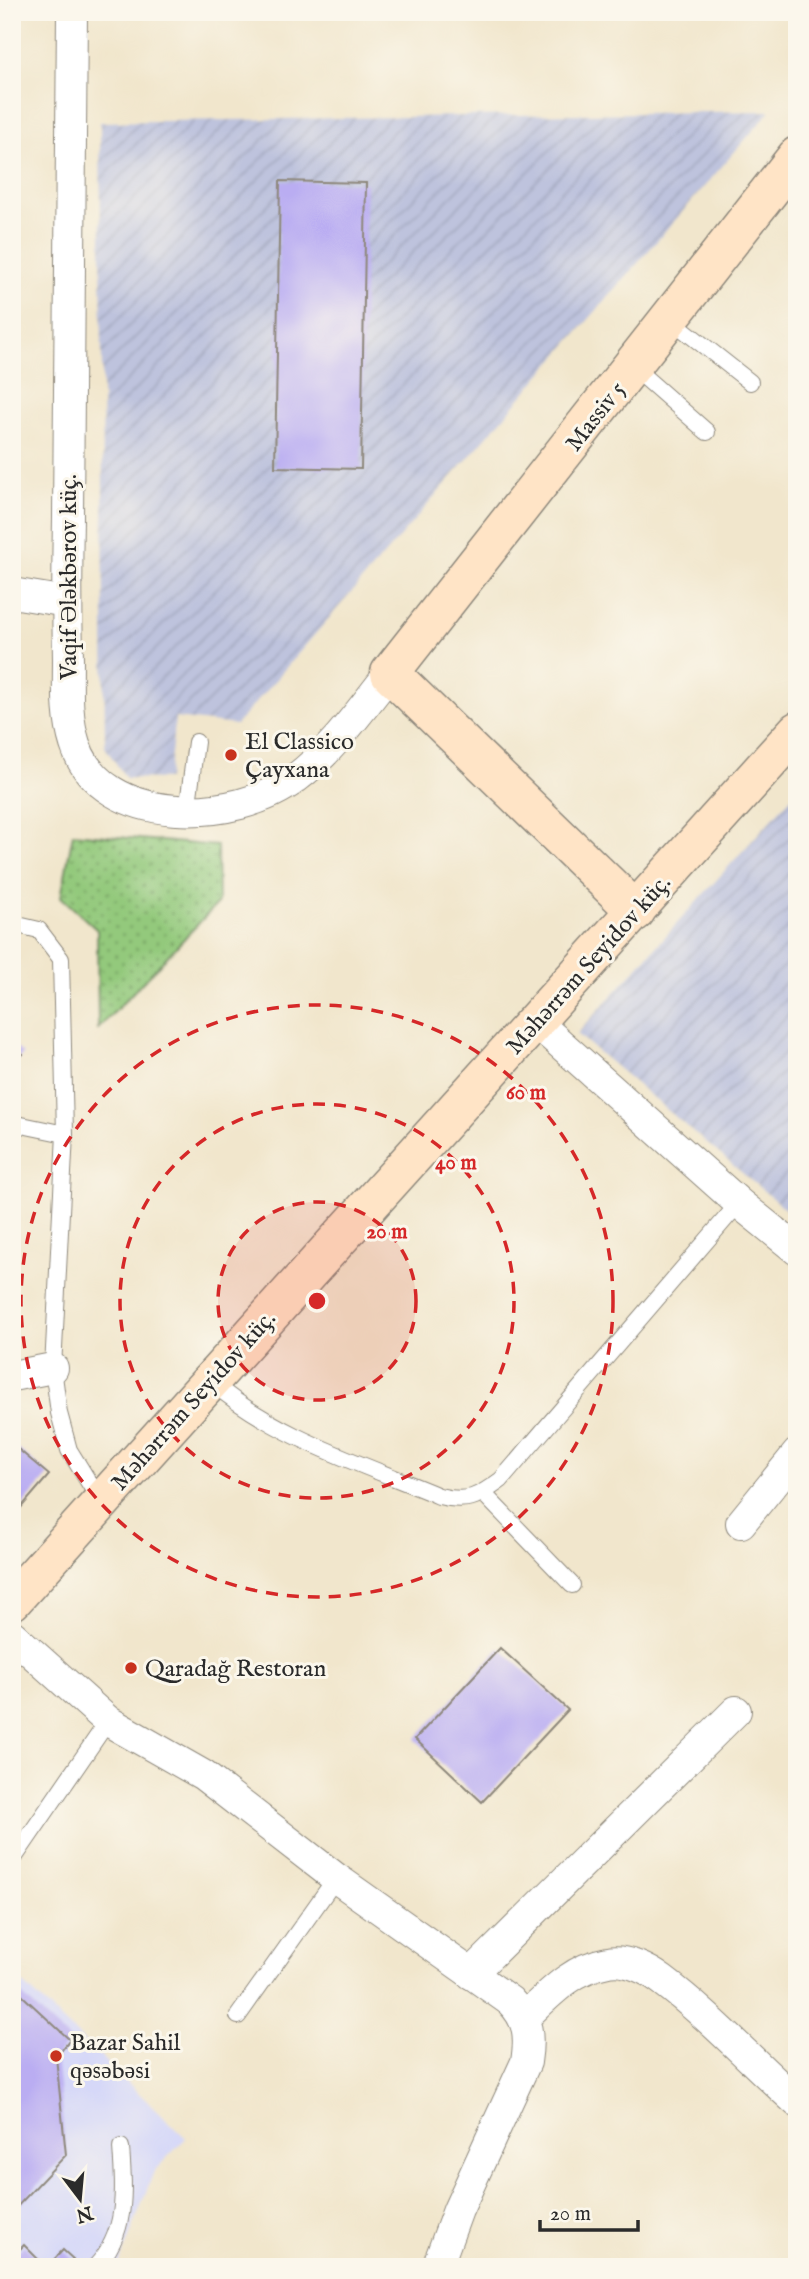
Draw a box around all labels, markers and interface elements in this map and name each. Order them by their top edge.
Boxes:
street label: Massiv 5 [559,375,633,458]
street label: Vaqif Ələkbərov küç. [54,474,85,681]
place label: El Classico Çayxana [245,727,354,786]
marker: El Classico Çayxana [223,747,239,763]
street label: Məhərrəm Seyidov küç. [500,868,678,1062]
text: 60 m [506,1080,547,1107]
text: 40 m [435,1150,477,1177]
text: 20 m [367,1219,408,1246]
centre of rings [305,1289,329,1313]
street label: Məhərrəm Seyidov küç. [105,1304,283,1498]
place label: Qaradağ Restoran [145,1654,326,1685]
marker: Qaradağ Restoran [123,1660,139,1676]
place label: Bazar Sahil qəsəbəsi [70,2028,181,2087]
marker: Bazar Sahil qəsəbəsi [48,2048,64,2064]
north arrow [46,2164,116,2234]
scale bar [540,2188,638,2232]
text: N [72,2199,96,2227]
text: 20 m [550,2201,591,2228]

